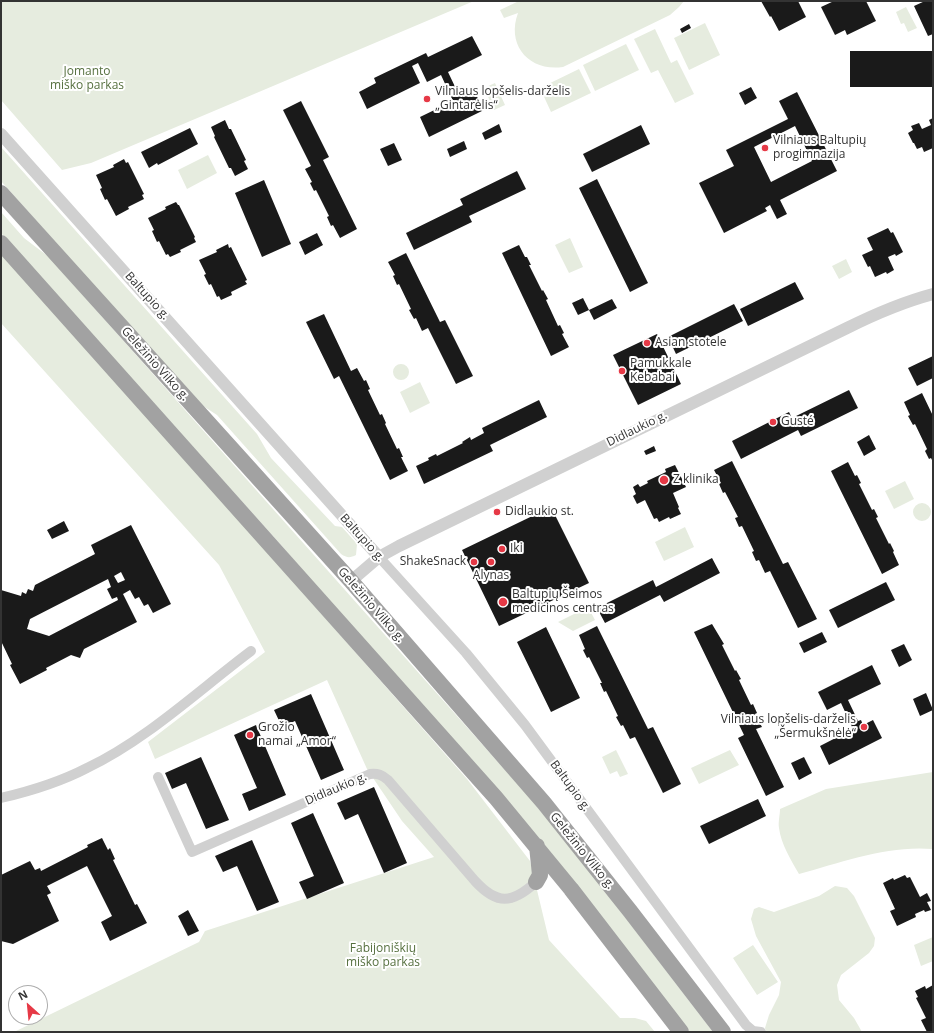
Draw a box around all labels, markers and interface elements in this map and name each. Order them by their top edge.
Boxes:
park label: Jomanto miško parkas [50,65,124,93]
place label: Vilniaus lopšelis-darželis „Gintarėlis“ [435,85,570,113]
marker: Vilniaus lopšelis-darželis „Gintarėlis“ [422,94,432,104]
place label: Vilniaus Baltupių progimnazija [773,134,866,162]
marker: Vilniaus Baltupių progimnazija [760,143,770,153]
street label: Baltupio g. [122,269,172,323]
street label: Geležinio Vilko g. [118,324,192,404]
place label: Asian stotele [655,336,726,350]
marker: Asian stotele [642,338,652,348]
place label: Pamukkale Kebabai [630,357,691,385]
marker: Pamukkale Kebabai [617,366,627,376]
street label: Didlaukio g. [604,408,670,450]
place label: Gusté [781,415,814,429]
marker: Gusté [768,417,778,427]
place label: Z klinika [673,473,719,487]
marker: Z klinika [658,474,670,486]
place label: Didlaukio st. [505,505,574,519]
marker: Didlaukio st. [492,507,502,517]
street label: Baltupio g. [337,511,387,565]
place label: Iki [510,542,523,556]
marker: Iki [497,544,507,554]
place label: ShakeSnack [400,555,466,569]
marker: ShakeSnack [469,557,479,567]
marker: Alynas [486,557,496,567]
street label: Geležinio Vilko g. [335,565,407,645]
place label: Alynas [473,569,509,583]
place label: Baltupių Šeimos medicinos centras [512,588,614,616]
marker: Baltupių Šeimos medicinos centras [497,596,509,608]
place label: Vilniaus lopšelis-darželis „Šermukšnėlė“ [721,713,856,741]
place label: Grožio namai „Amor“ [258,721,336,749]
marker: Vilniaus lopšelis-darželis „Šermukšnėlė“ [859,722,869,732]
marker: Grožio namai „Amor“ [245,730,255,740]
street label: Baltupio g. [547,758,593,814]
street label: Didlaukio g. [303,770,369,808]
street label: Geležinio Vilko g. [547,810,617,892]
park label: Fabijoniškių miško parkas [346,942,420,970]
north arrow [8,985,48,1025]
text: N [15,986,30,1003]

